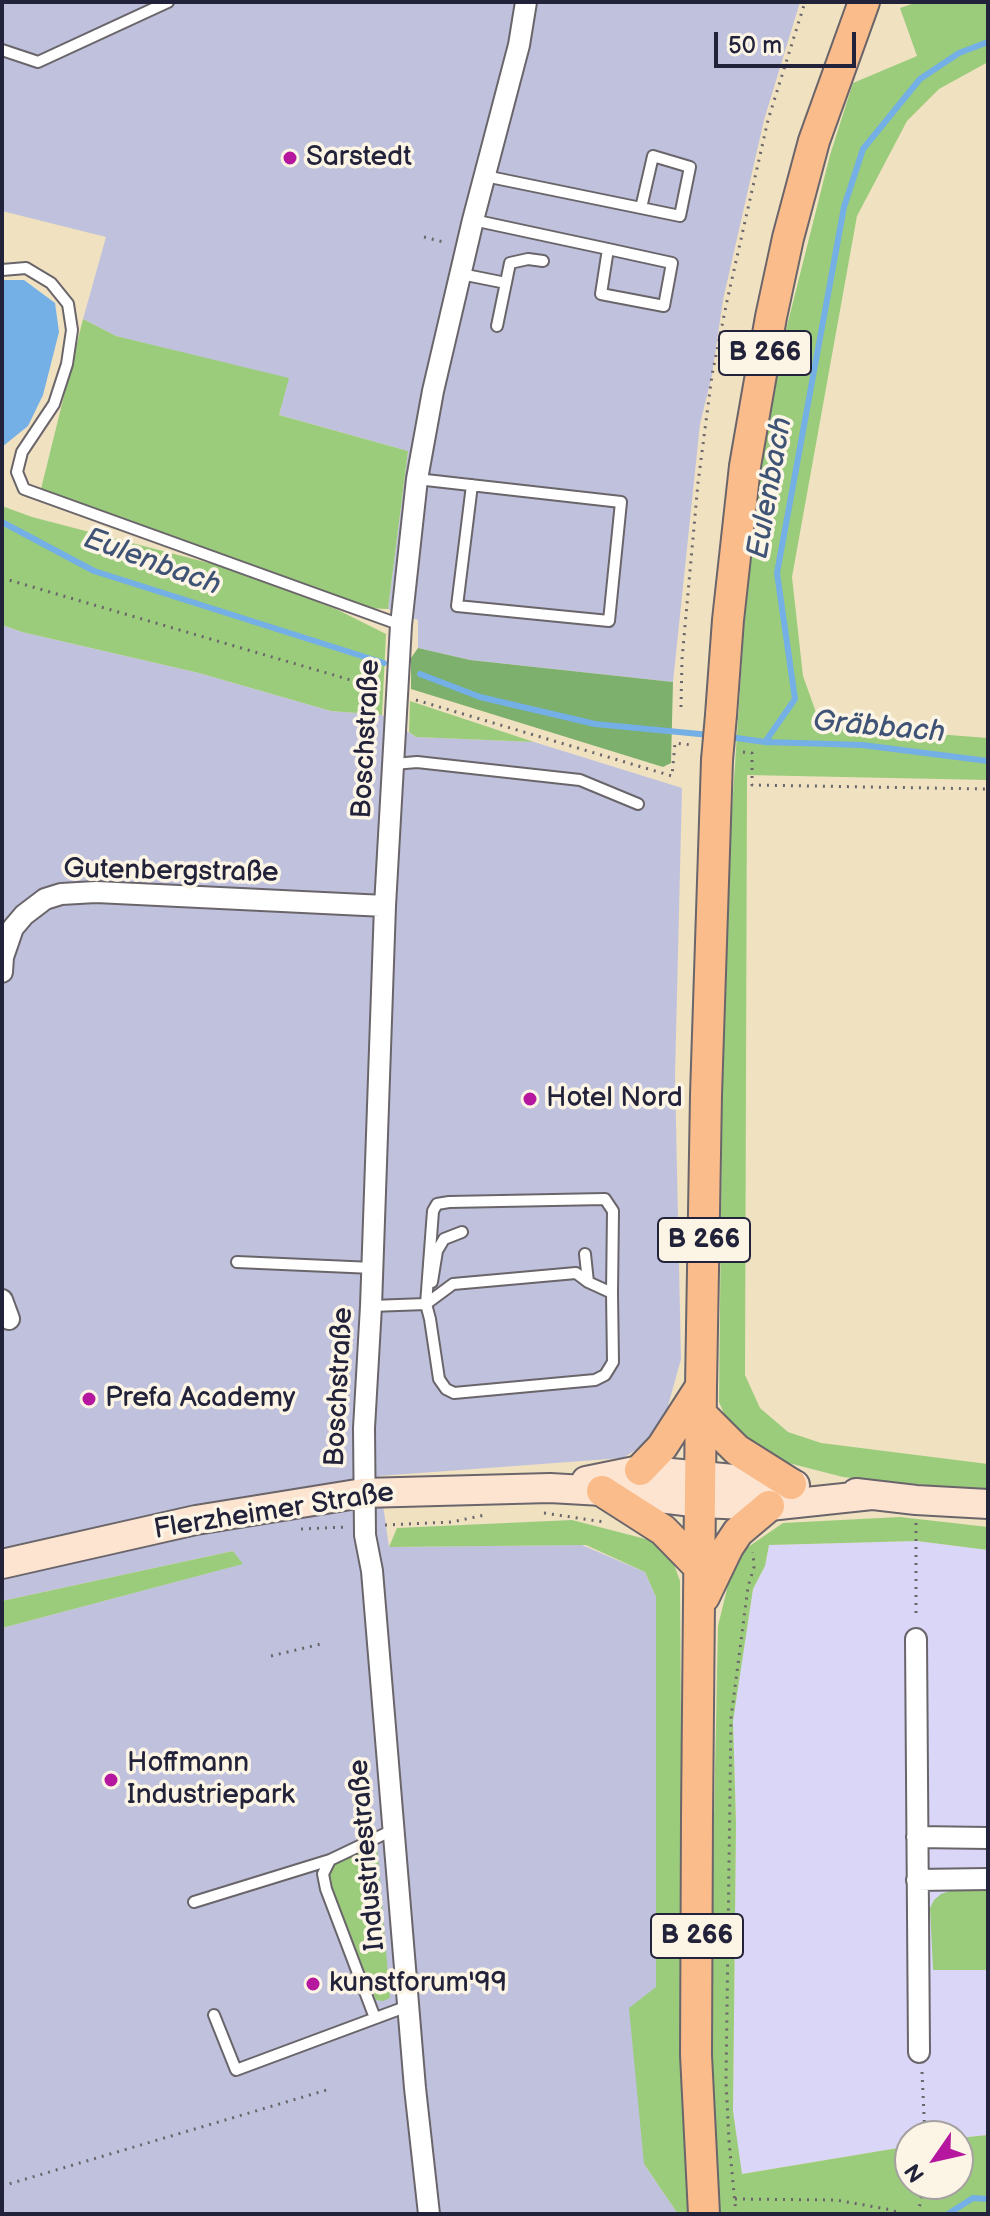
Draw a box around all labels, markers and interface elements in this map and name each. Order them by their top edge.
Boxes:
scale bar [718,16,860,66]
text: 50 m [728,31,782,60]
place label: Sarstedt [306,141,412,175]
marker: Sarstedt [281,149,299,167]
road number: B 266 [719,331,811,375]
water label: Eulenbach [741,414,801,562]
water label: Eulenbach [79,522,225,604]
street label: Boschstraße [346,659,388,819]
water label: Gräbbach [811,704,947,752]
street label: Gutenbergstraße [63,853,279,891]
place label: Hotel Nord [546,1082,683,1116]
marker: Hotel Nord [521,1090,539,1108]
road number: B 266 [658,1218,750,1262]
street label: Boschstraße [319,1307,361,1467]
place label: Prefa Academy [105,1382,296,1416]
marker: Prefa Academy [80,1390,98,1408]
street label: Flerzheimer Straße [152,1476,396,1548]
place label: Hoffmann Industriepark [127,1747,295,1813]
street label: Industriestraße [343,1758,393,1952]
marker: Hoffmann Industriepark [102,1771,120,1789]
road number: B 266 [651,1914,743,1958]
place label: kunstforum'99 [329,1967,507,2001]
marker: kunstforum'99 [304,1975,322,1993]
north arrow [894,2120,974,2200]
text: N [900,2158,931,2187]

